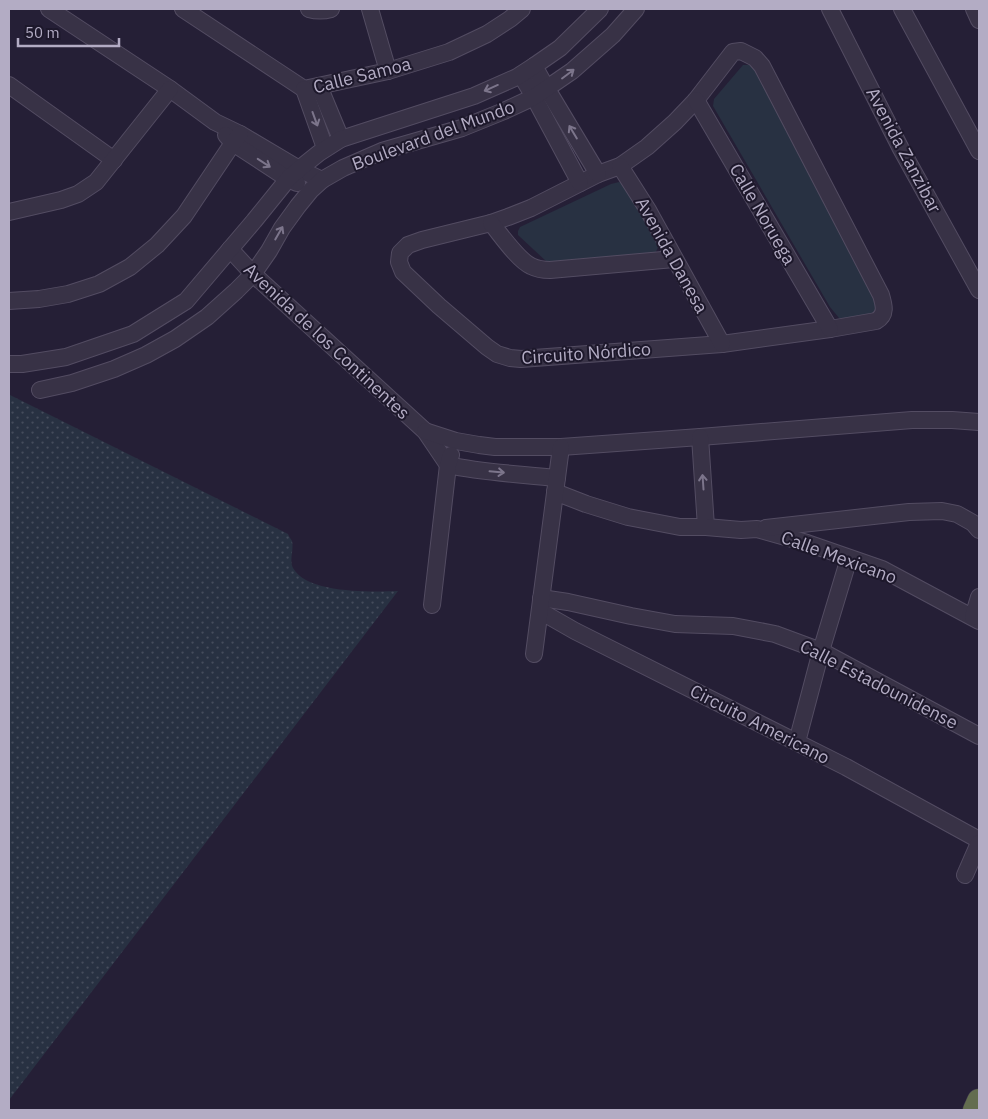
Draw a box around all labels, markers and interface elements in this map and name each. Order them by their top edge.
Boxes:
scale bar [18,15,119,47]
text: 50 m [25,23,60,42]
street label: Calle Samoa [311,52,414,98]
one-way arrow [561,69,575,79]
street label: Avenida Zanzibar [861,83,947,217]
one-way arrow [484,84,499,94]
street label: Boulevard del Mundo [349,95,517,175]
one-way arrow [311,110,320,126]
one-way arrow [567,126,577,140]
one-way arrow [256,159,270,169]
street label: Calle Noruega [725,159,801,269]
street label: Avenida Danesa [631,193,714,317]
one-way arrow [275,226,285,241]
street label: Avenida de los Continentes [239,258,415,424]
street label: Circuito Nórdico [520,337,652,369]
one-way arrow [488,467,504,477]
one-way arrow [698,475,707,491]
street label: Calle Mexicano [778,525,900,589]
street label: Calle Estadounidense [796,634,962,734]
street label: Circuito Americano [686,679,834,769]

